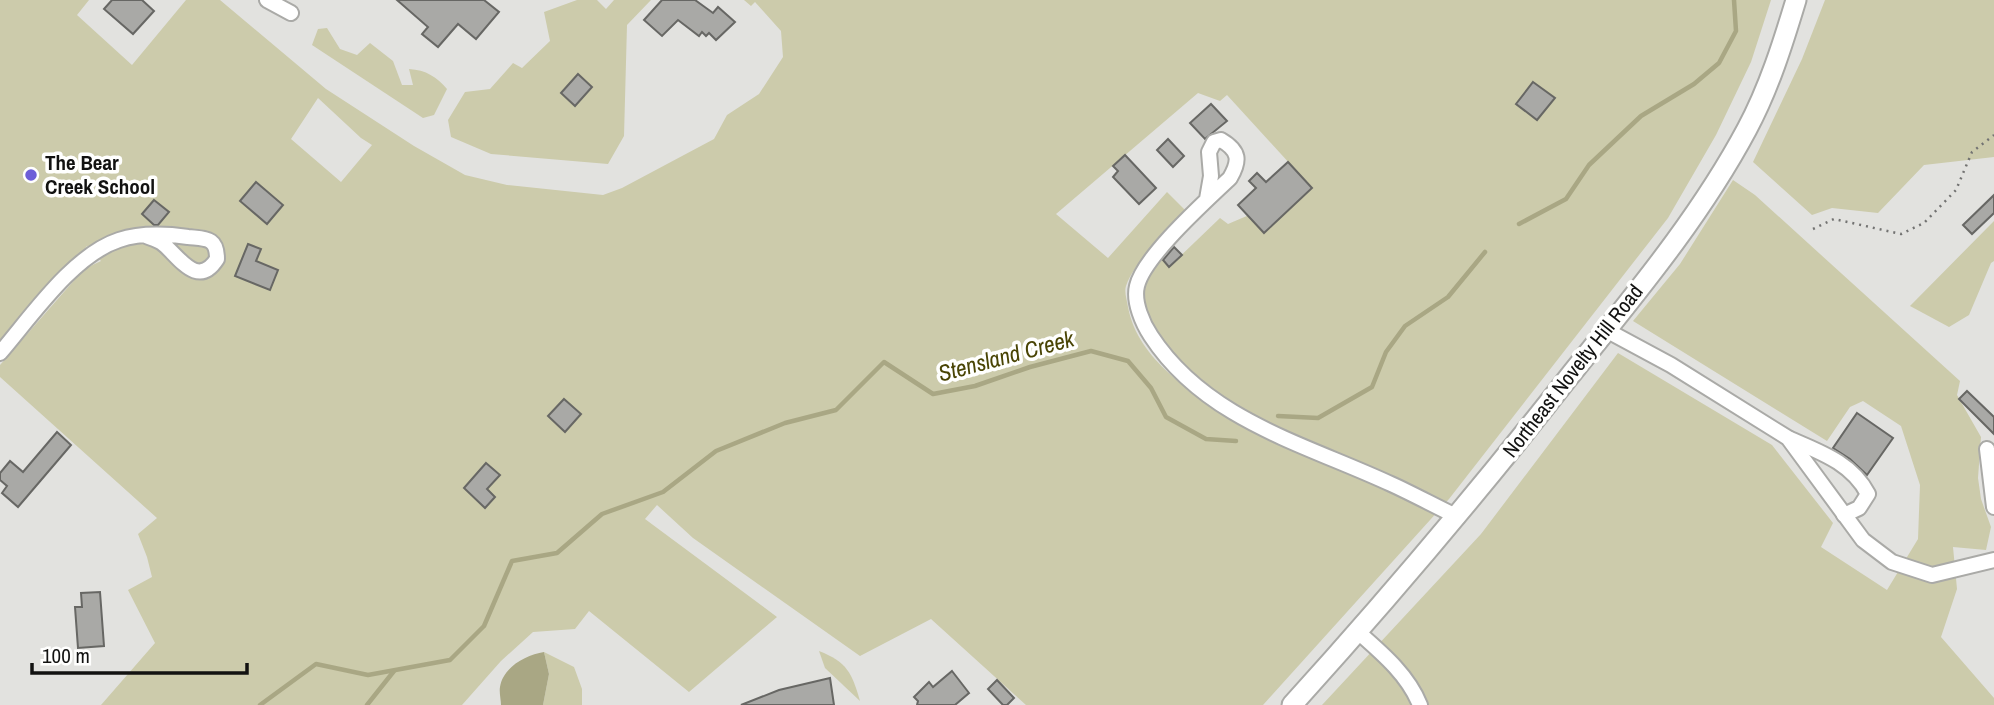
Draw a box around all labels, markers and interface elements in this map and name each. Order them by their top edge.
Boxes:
place label: The Bear Creek School [45,148,155,201]
marker: The Bear Creek School [23,167,39,183]
street label: Northeast Novelty Hill Road [1496,278,1649,463]
water label: Stensland Creek [935,322,1079,389]
scale bar [32,632,247,676]
text: 100 m [42,641,90,670]

